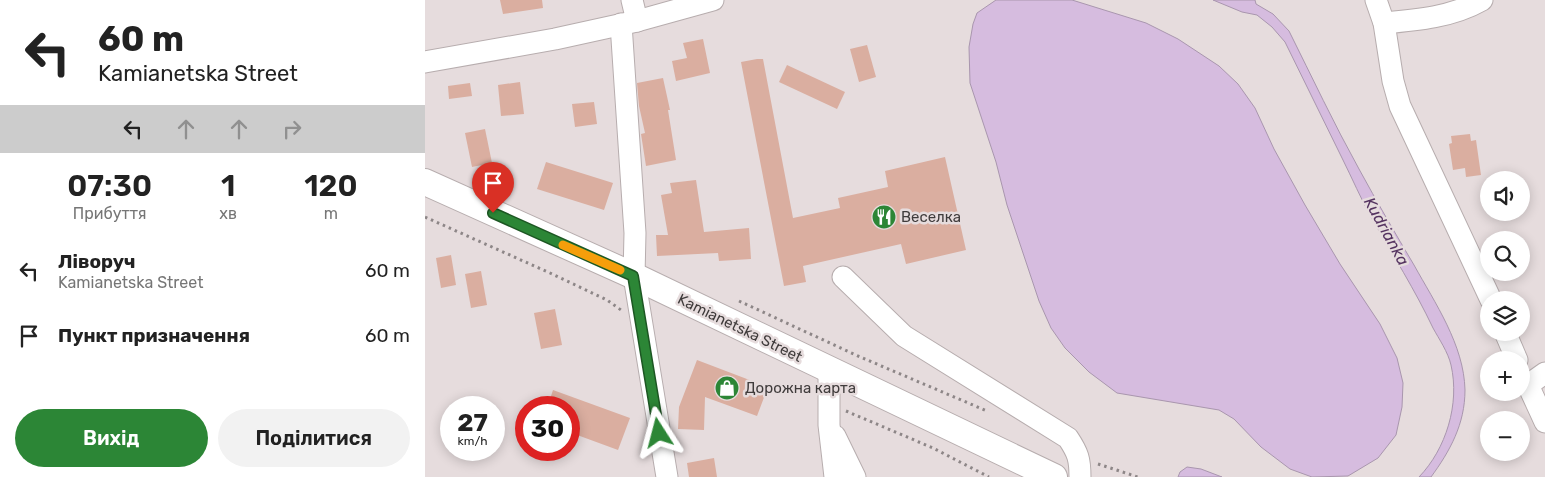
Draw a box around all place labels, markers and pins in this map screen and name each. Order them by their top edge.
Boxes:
pin [472,162,514,213]
restaurant icon: Веселка [871,204,897,230]
place label: Веселка [901,208,961,226]
shop icon: Дорожна карта [714,375,740,401]
place label: Дорожна карта [745,379,856,397]

